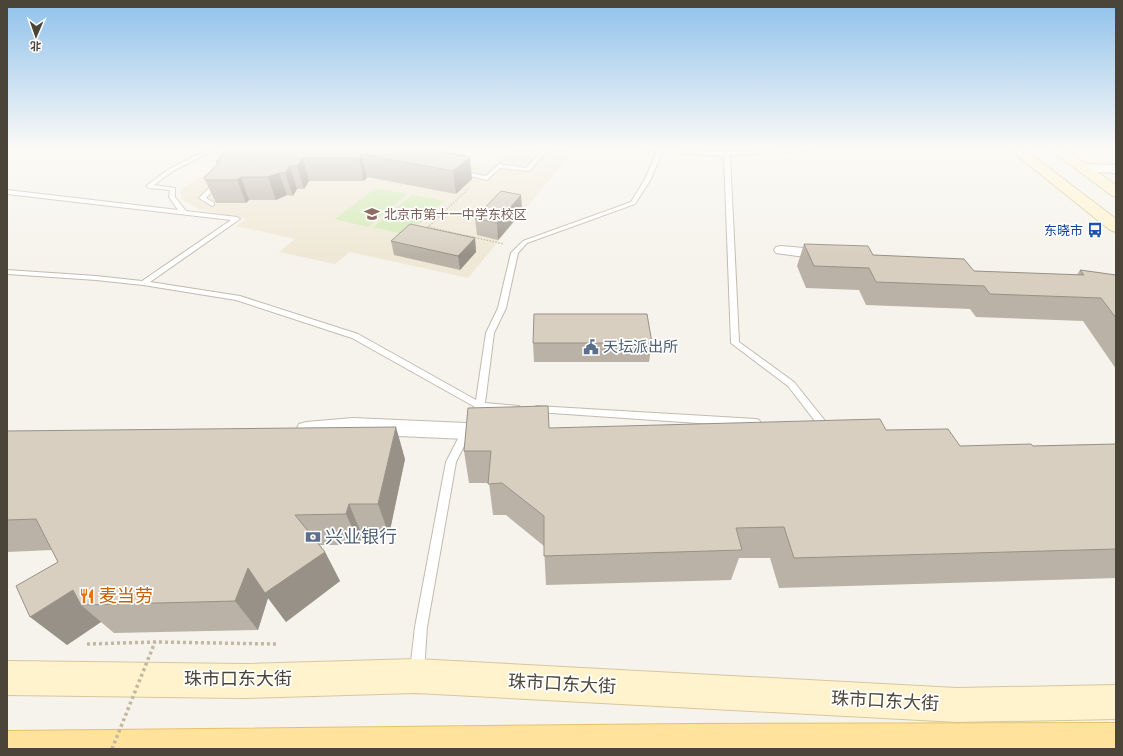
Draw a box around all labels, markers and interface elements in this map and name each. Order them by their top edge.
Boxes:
north arrow [16,16,56,56]
text: 北 [30,39,41,53]
school or university icon: 北京市第十一中学东校区 [363,205,381,223]
place label: 北京市第十一中学东校区 [384,206,527,223]
bus stop icon: 东晓市 [1086,221,1104,239]
place label: 东晓市 [1044,222,1083,239]
place label: 天坛派出所 [603,337,678,356]
public building icon: 天坛派出所 [582,338,600,356]
place label: 兴业银行 [325,525,397,548]
bank icon: 兴业银行 [304,528,322,546]
place label: 麦当劳 [99,584,153,607]
restaurant icon: 麦当劳 [78,587,96,605]
street label: 珠市口东大街 [184,667,292,690]
street label: 珠市口东大街 [507,669,617,698]
street label: 珠市口东大街 [830,686,940,715]

